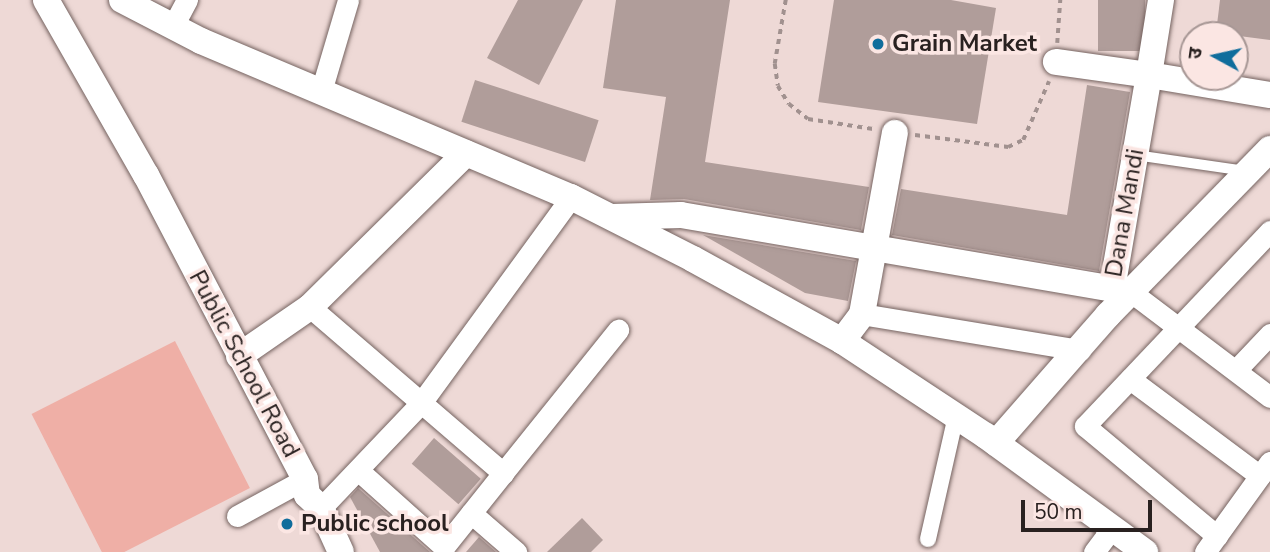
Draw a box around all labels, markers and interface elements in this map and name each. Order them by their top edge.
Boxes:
north arrow [1179,21,1249,91]
place label: Grain Market [892,30,1037,58]
marker: Grain Market [870,36,886,52]
text: उ [1182,46,1209,61]
street label: Dana Mandi [1100,147,1150,279]
street label: Public School Road [183,266,305,462]
scale bar [1025,486,1156,530]
text: 50 m [1034,498,1083,526]
place label: Public school [301,510,449,538]
marker: Public school [279,516,295,532]

